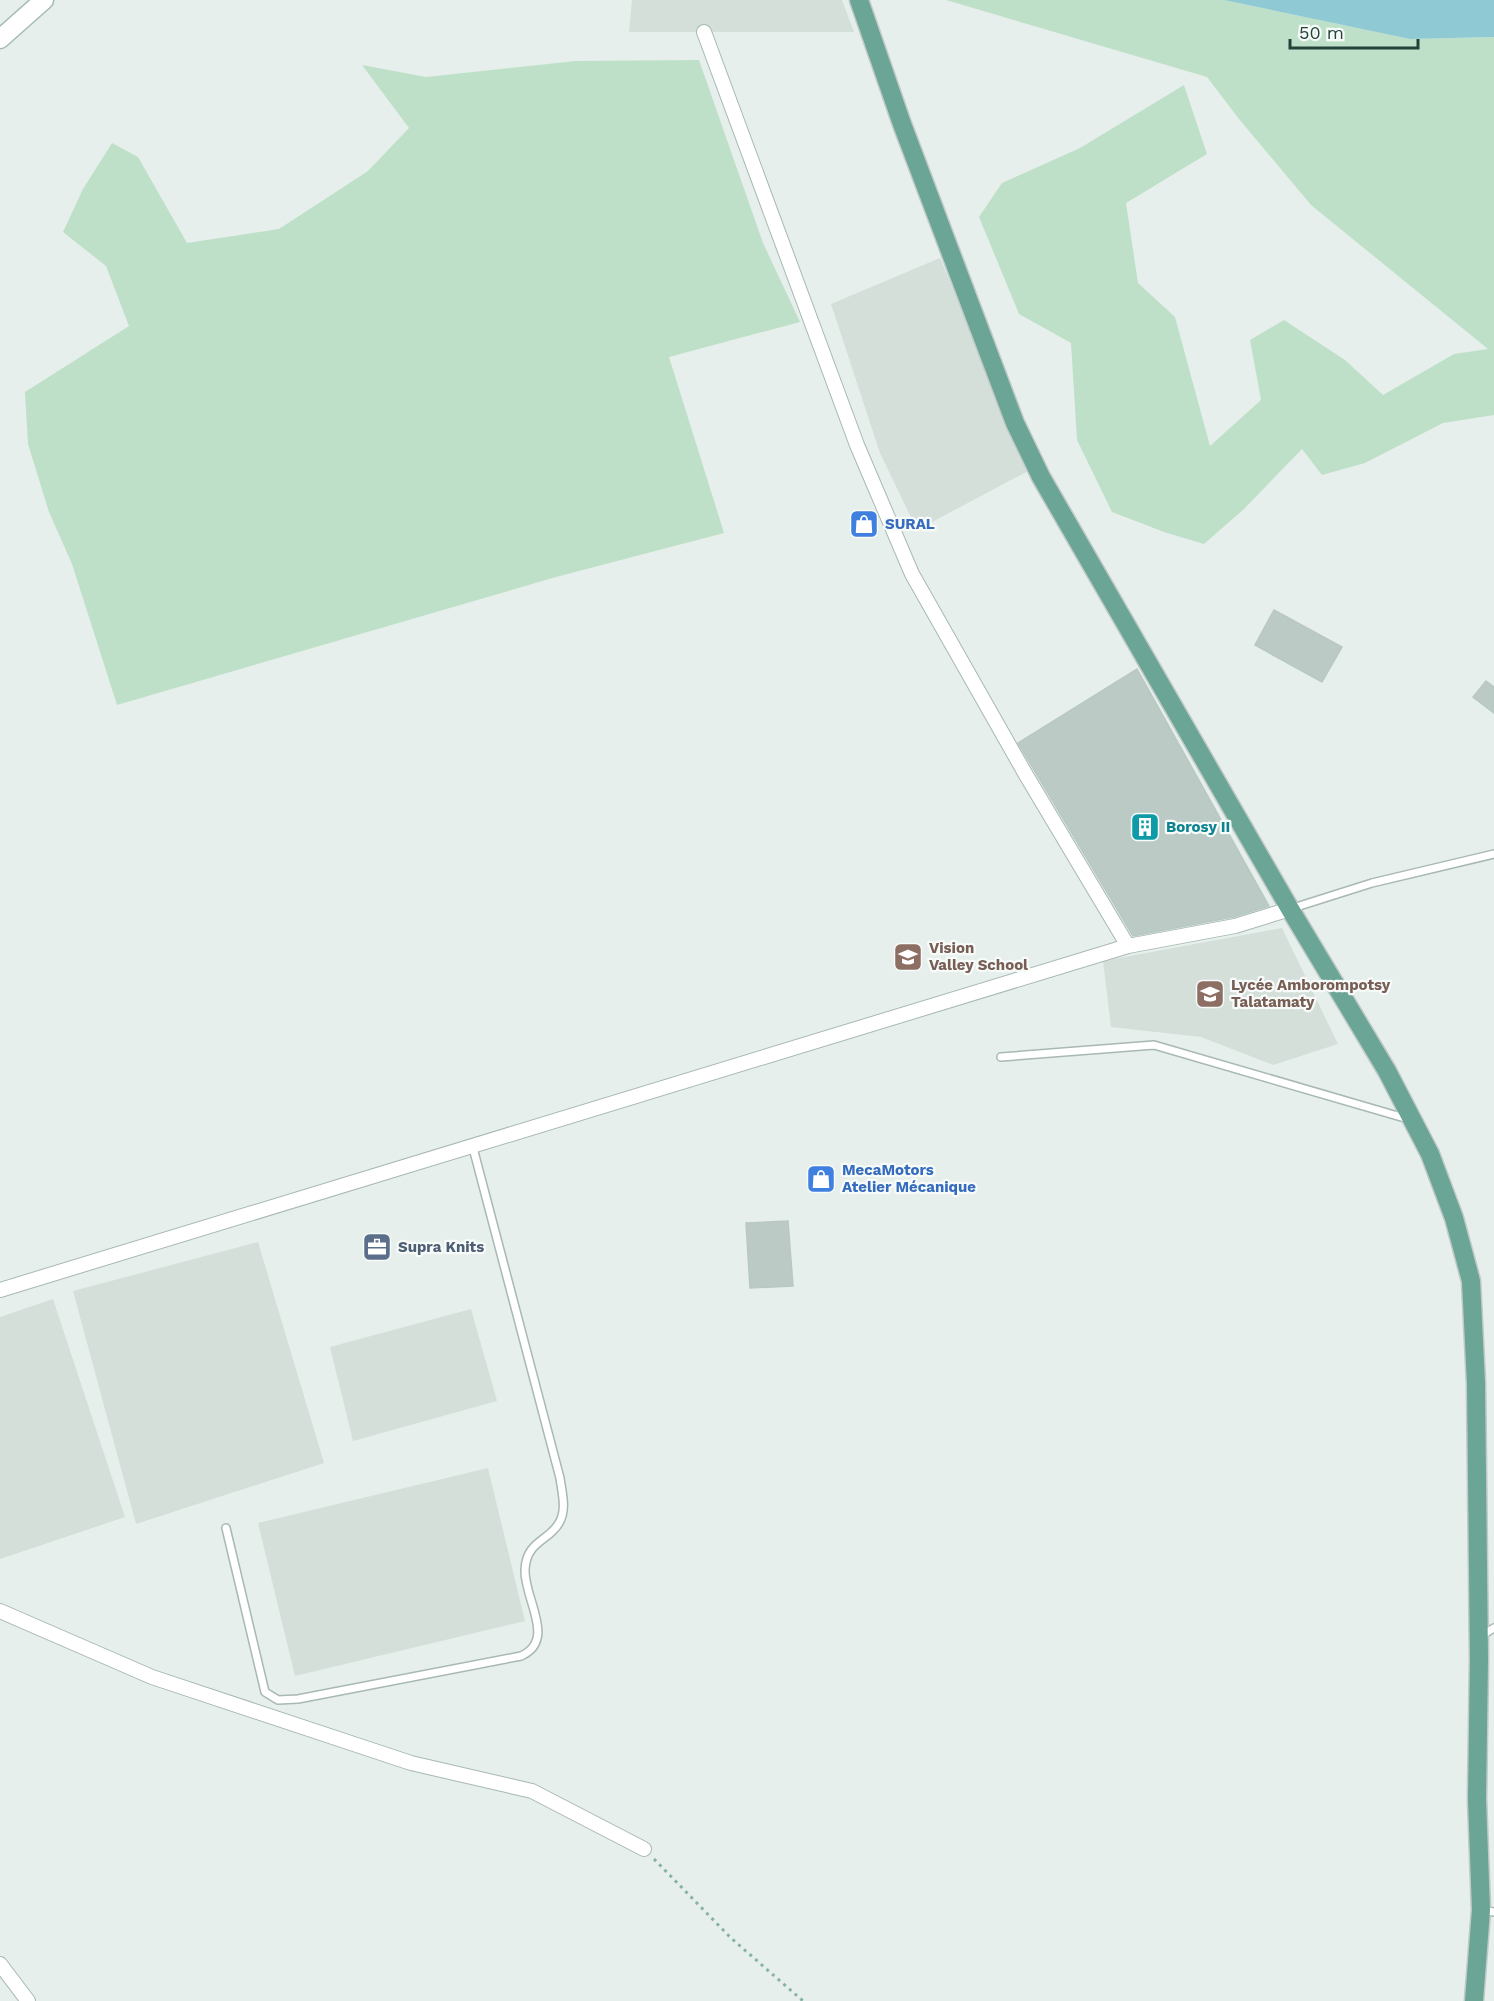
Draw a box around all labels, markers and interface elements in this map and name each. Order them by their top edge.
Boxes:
scale bar [1290,12,1418,50]
text: 50 m [1299,22,1344,43]
shop icon: SURAL [848,508,880,540]
place label: SURAL [885,515,935,533]
building icon: Borosy II [1129,811,1161,843]
place label: Borosy II [1166,818,1230,836]
place label: Vision Valley School [929,939,1028,974]
school or university icon: Vision Valley School [892,941,924,973]
place label: Lycée Amborompotsy Talatamaty [1231,976,1391,1011]
school or university icon: Lycée Amborompotsy Talatamaty [1194,978,1226,1010]
place label: MecaMotors Atelier Mécanique [842,1161,976,1196]
shop icon: MecaMotors Atelier Mécanique [805,1163,837,1195]
office icon: Supra Knits [361,1231,393,1263]
place label: Supra Knits [398,1238,484,1256]

